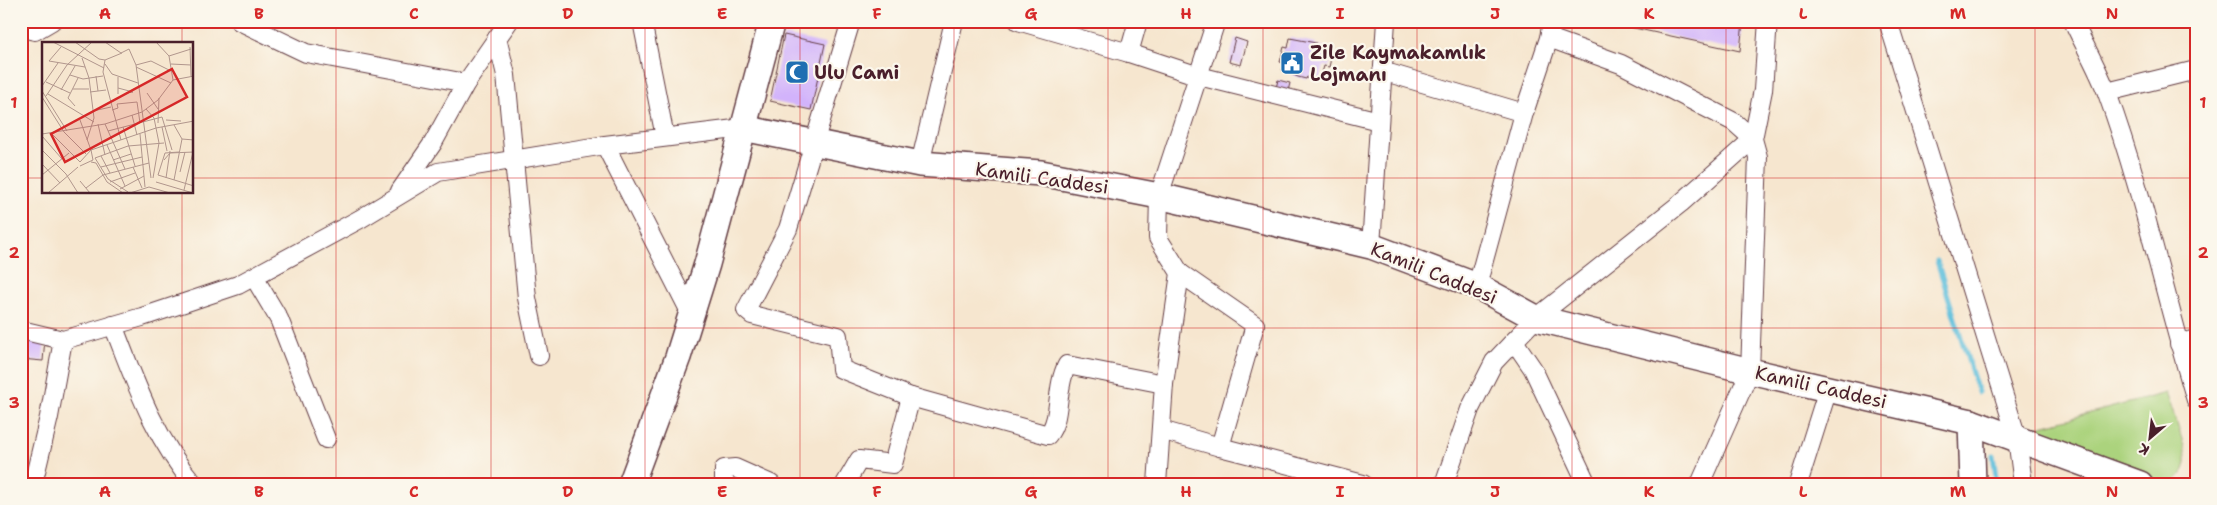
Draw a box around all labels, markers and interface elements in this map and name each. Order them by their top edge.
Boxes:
text: A [99,3,111,24]
text: B [254,3,264,24]
text: C [409,3,419,24]
text: D [562,3,574,24]
text: E [717,3,727,24]
text: F [872,3,882,24]
text: G [1025,3,1038,24]
text: H [1180,3,1192,24]
text: I [1336,3,1345,24]
text: J [1490,3,1500,24]
text: K [1644,3,1655,24]
text: L [1799,3,1808,24]
text: M [1950,3,1967,24]
text: N [2106,3,2118,24]
place label: Zile Kaymakamlık Lojmanı [1310,40,1486,87]
inset map [42,42,194,194]
public building icon: Zile Kaymakamlık Lojmanı [1279,50,1305,76]
mosque icon: Ulu Cami [784,59,810,85]
place label: Ulu Cami [814,60,899,85]
text: 1 [10,92,18,113]
text: 1 [2199,92,2207,113]
street label: Kamili Caddesi [974,156,1110,200]
street label: Kamili Caddesi [1367,236,1501,310]
text: 2 [8,242,20,263]
text: 2 [2197,242,2209,263]
street label: Kamili Caddesi [1753,360,1889,414]
text: 3 [8,392,20,413]
text: 3 [2197,392,2209,413]
north arrow [2124,412,2174,462]
text: K [2135,439,2152,460]
text: A [99,481,111,502]
text: B [254,481,264,502]
text: C [409,481,419,502]
text: D [562,481,574,502]
text: E [717,481,727,502]
text: F [872,481,882,502]
text: G [1025,481,1038,502]
text: H [1180,481,1192,502]
text: I [1336,481,1345,502]
text: J [1490,481,1500,502]
text: K [1644,481,1655,502]
text: L [1799,481,1808,502]
text: M [1950,481,1967,502]
text: N [2106,481,2118,502]

